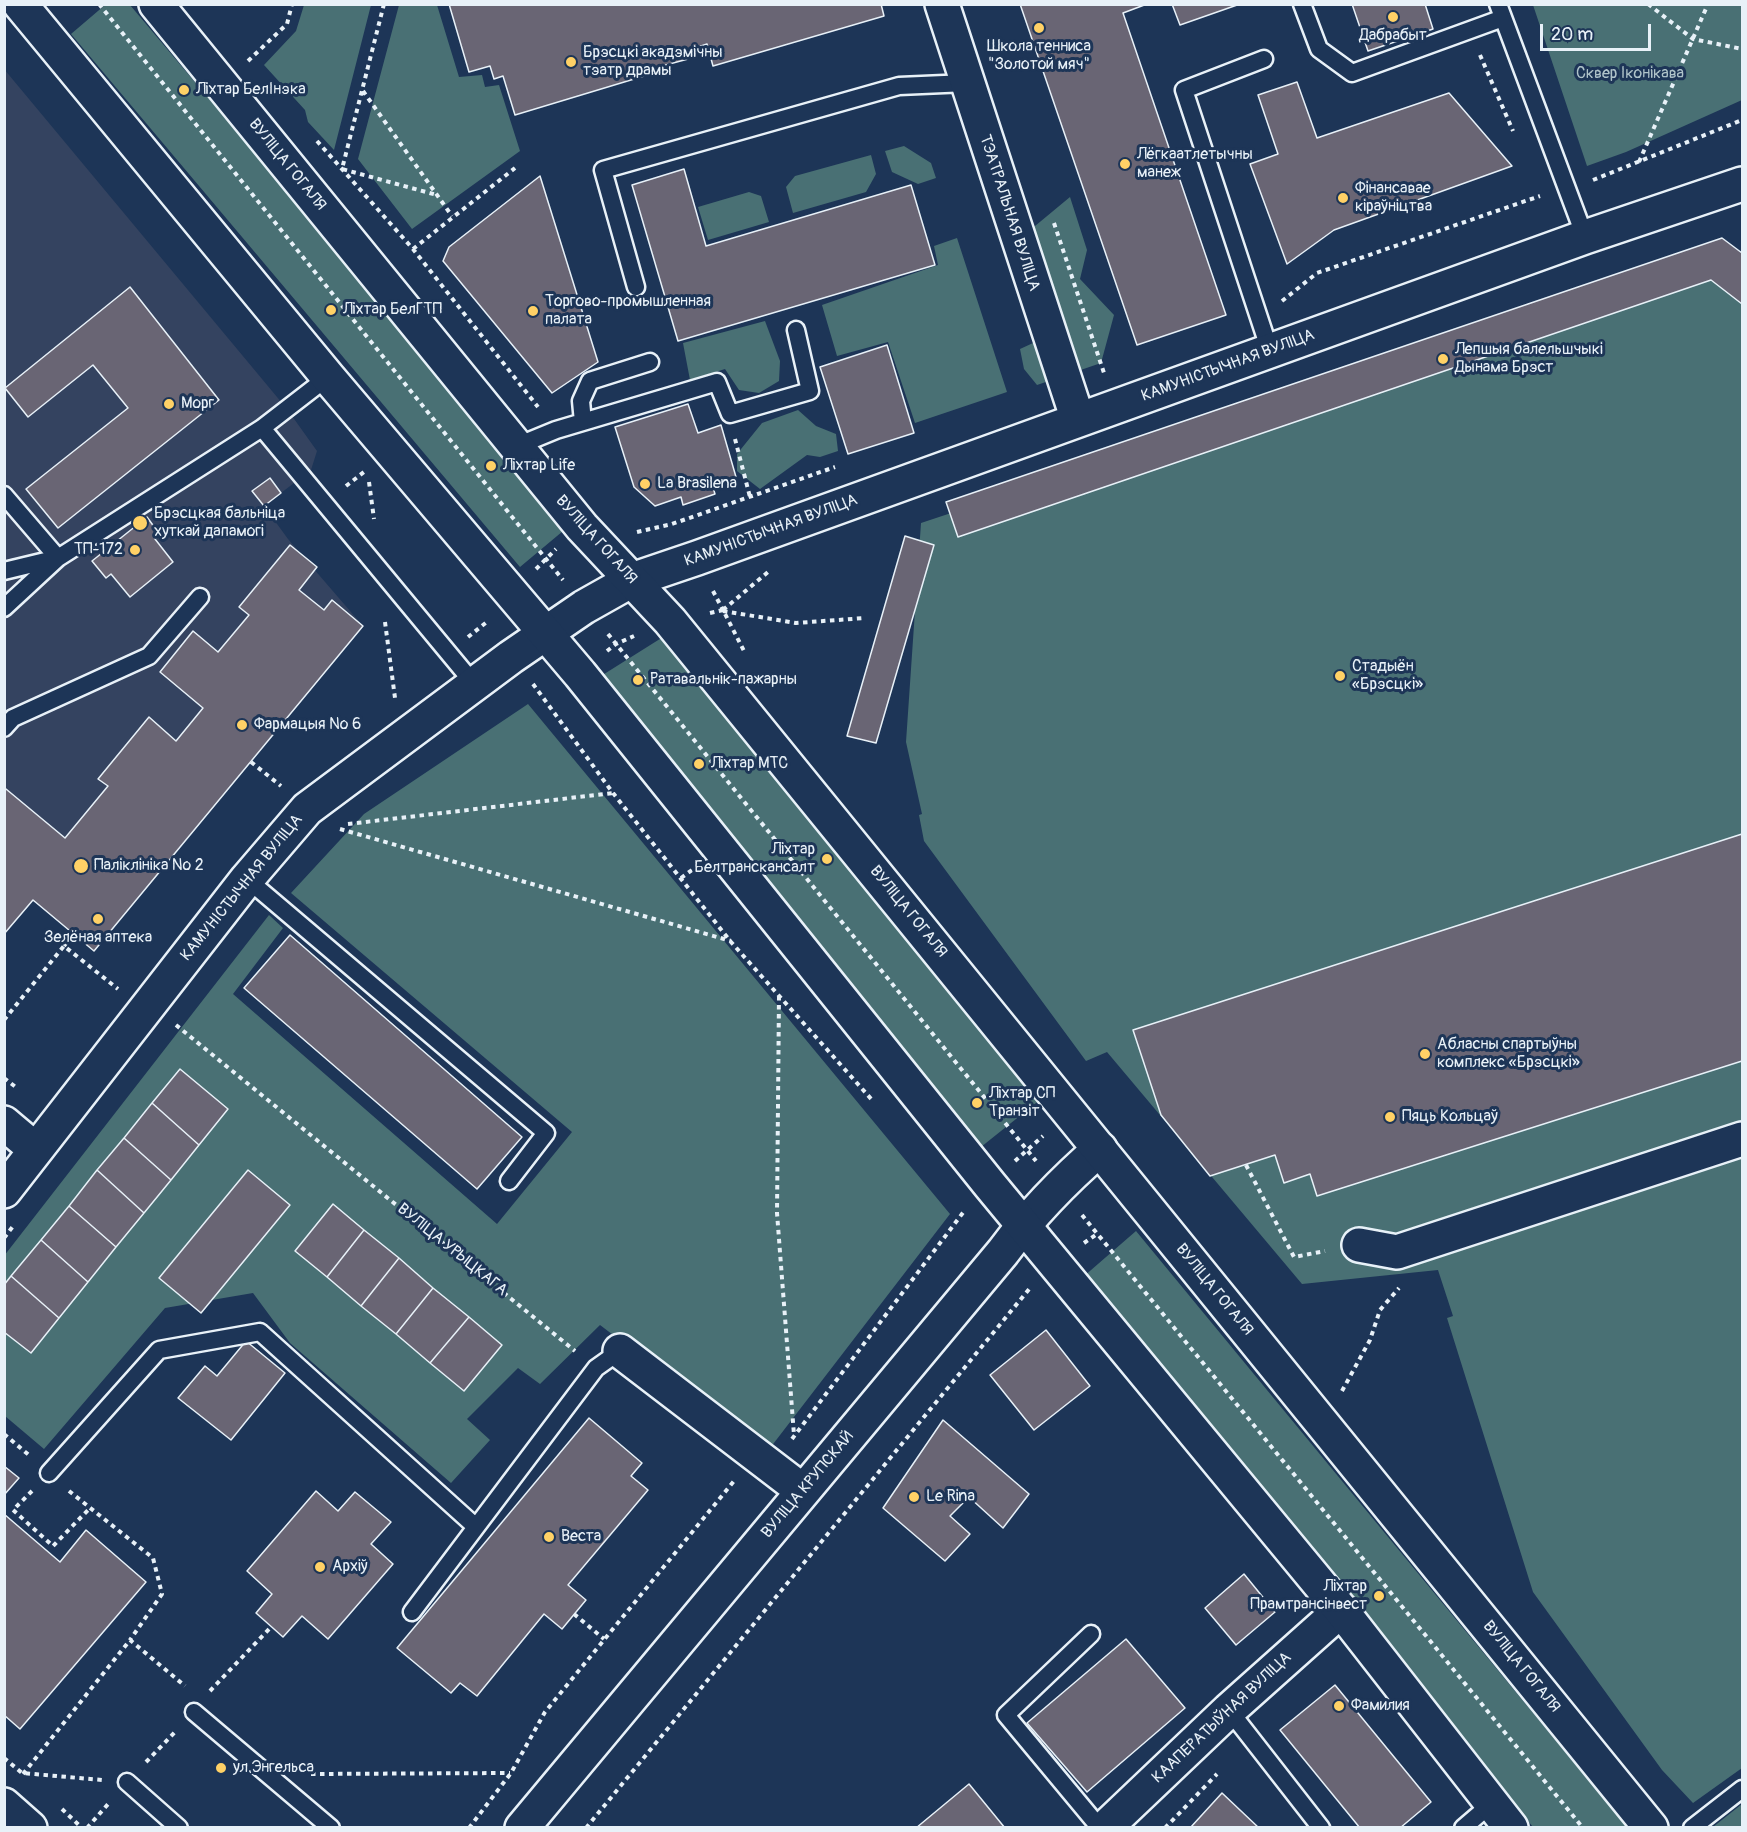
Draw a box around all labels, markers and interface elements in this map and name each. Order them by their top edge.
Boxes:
marker: Дабрабыт [1386,10,1400,24]
scale bar [1543,12,1654,50]
marker: Школа тенниса "Золотой мяч" [1032,21,1046,35]
text: 20 m [1551,23,1593,46]
place label: Дабрабыт [1359,26,1427,46]
place label: Школа тенниса "Золотой мяч" [987,37,1091,75]
place label: Брэсцкі акадэмічны тэатр драмы [583,43,723,81]
marker: Брэсцкі акадэмічны тэатр драмы [564,55,578,69]
park label: Сквер Іконікава [1576,64,1684,84]
place label: Ліхтар БелІнэка [196,80,306,100]
marker: Ліхтар БелІнэка [177,83,191,97]
street label: ВУЛІЦА ГОГАЛЯ [244,115,330,215]
street label: ТЭАТРАЛЬНАЯ ВУЛІЦА [975,133,1043,293]
place label: Лёгкаатлетычны манеж [1137,145,1253,183]
marker: Лёгкаатлетычны манеж [1118,157,1132,171]
place label: Фінансавае кіраўніцтва [1355,179,1432,217]
marker: Фінансавае кіраўніцтва [1336,191,1350,205]
place label: Торгово-промышленная палата [545,292,711,330]
place label: Ліхтар БелГТП [343,300,442,320]
marker: Ліхтар БелГТП [324,303,338,317]
marker: Торгово-промышленная палата [526,304,540,318]
street label: КАМУНІСТЫЧНАЯ ВУЛІЦА [1139,326,1317,406]
place label: Лепшыя балельшчыкі Дынама Брэст [1455,340,1603,378]
marker: Лепшыя балельшчыкі Дынама Брэст [1436,352,1450,366]
place label: Морг [181,394,214,414]
marker: Морг [162,397,176,411]
place label: Ліхтар Life [503,456,575,476]
marker: Ліхтар Life [484,459,498,473]
place label: La Brasilena [657,474,737,494]
marker: La Brasilena [638,477,652,491]
street label: КАМУНІСТЫЧНАЯ ВУЛІЦА [682,491,860,571]
street label: ВУЛІЦА ГОГАЛЯ [551,492,641,588]
place label: Брэсцкая бальніца хуткай дапамогі [154,504,285,542]
marker: Брэсцкая бальніца хуткай дапамогі [131,514,149,532]
place label: ТП-172 [74,540,123,560]
marker: ТП-172 [128,543,142,557]
place label: Стадыён «Брэсцкі» [1352,657,1423,695]
marker: Стадыён «Брэсцкі» [1333,669,1347,683]
place label: Ратавальнік-пажарны [650,670,797,690]
marker: Ратавальнік-пажарны [631,673,645,687]
place label: Фармацыя № 6 [254,715,361,735]
marker: Фармацыя № 6 [235,718,249,732]
place label: Ліхтар МТС [711,754,788,774]
marker: Ліхтар МТС [692,757,706,771]
street label: КАМУНІСТЫЧНАЯ ВУЛІЦА [177,811,307,965]
place label: Ліхтар Белтранскансалт [694,840,815,878]
marker: Ліхтар Белтранскансалт [820,852,834,866]
place label: Паліклініка № 2 [94,856,204,876]
marker: Паліклініка № 2 [72,857,90,875]
street label: ВУЛІЦА ГОГАЛЯ [865,862,951,962]
marker: Зелёная аптека [91,912,105,926]
place label: Зелёная аптека [44,928,152,948]
place label: Абласны спартыўны комплекс «Брэсцкі» [1437,1035,1580,1073]
marker: Абласны спартыўны комплекс «Брэсцкі» [1418,1047,1432,1061]
place label: Ліхтар СП Транзіт [989,1084,1055,1122]
marker: Ліхтар СП Транзіт [970,1096,984,1110]
place label: Пяць Кольцаў [1402,1107,1498,1127]
marker: Пяць Кольцаў [1383,1110,1397,1124]
street label: ВУЛІЦА УРЫЦКАГА [393,1200,511,1300]
street label: ВУЛІЦА ГОГАЛЯ [1171,1240,1257,1340]
street label: ВУЛІЦА КРУПСКАЙ [758,1428,858,1542]
place label: Le Rina [926,1487,975,1507]
marker: Le Rina [907,1490,921,1504]
place label: Веста [561,1527,601,1547]
marker: Веста [542,1530,556,1544]
place label: Архіў [332,1557,368,1577]
marker: Архіў [313,1560,327,1574]
place label: Ліхтар Прамтрансінвест [1250,1577,1367,1615]
marker: Ліхтар Прамтрансінвест [1372,1589,1386,1603]
street label: ВУЛІЦА ГОГАЛЯ [1478,1617,1564,1717]
street label: КААПЕРАТЫЎНАЯ ВУЛІЦА [1148,1648,1296,1788]
place label: Фамилия [1351,1696,1410,1716]
marker: Фамилия [1332,1699,1346,1713]
place label: ул.Энгельса [233,1758,314,1778]
marker: ул.Энгельса [214,1761,228,1775]

